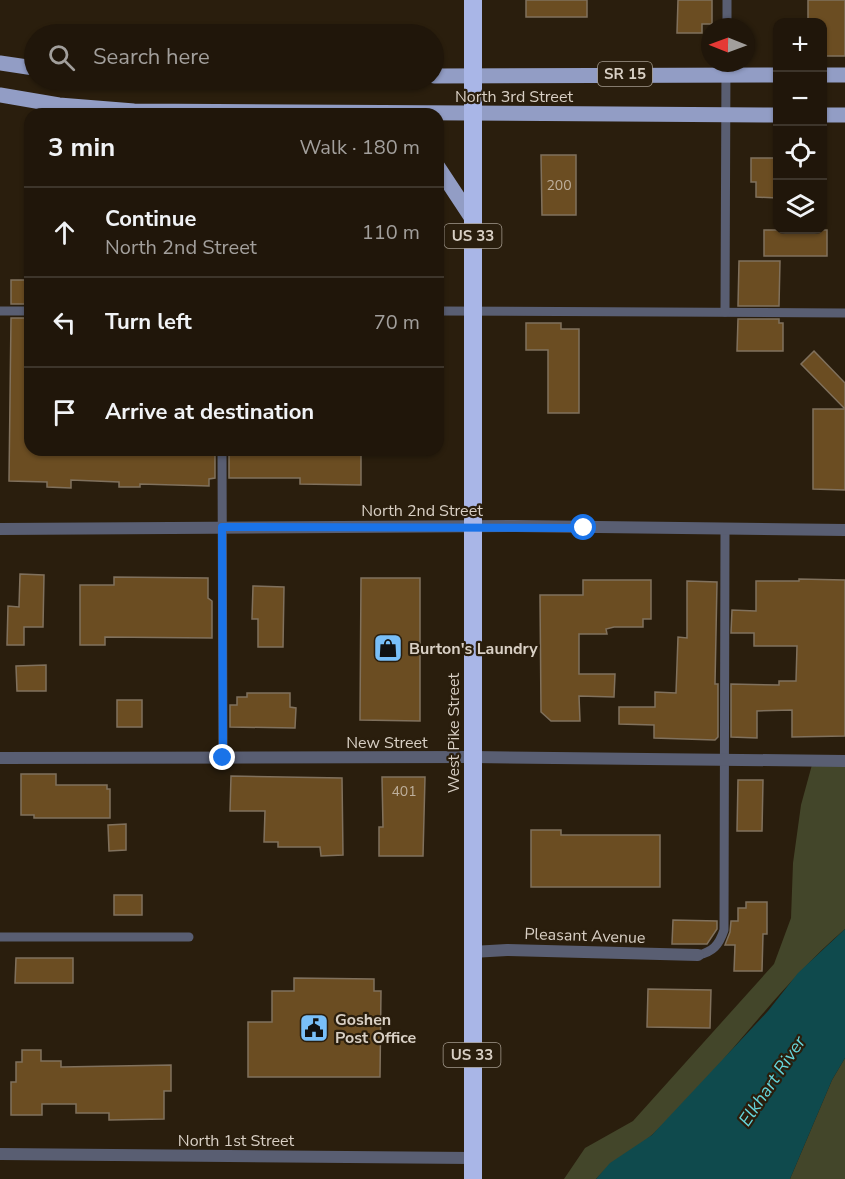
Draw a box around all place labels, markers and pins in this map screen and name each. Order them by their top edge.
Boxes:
shop icon: Burton's Laundry [372,632,404,664]
place label: Burton's Laundry [409,638,538,660]
place label: Goshen Post Office [335,1009,417,1049]
public building icon: Goshen Post Office [298,1012,330,1044]

